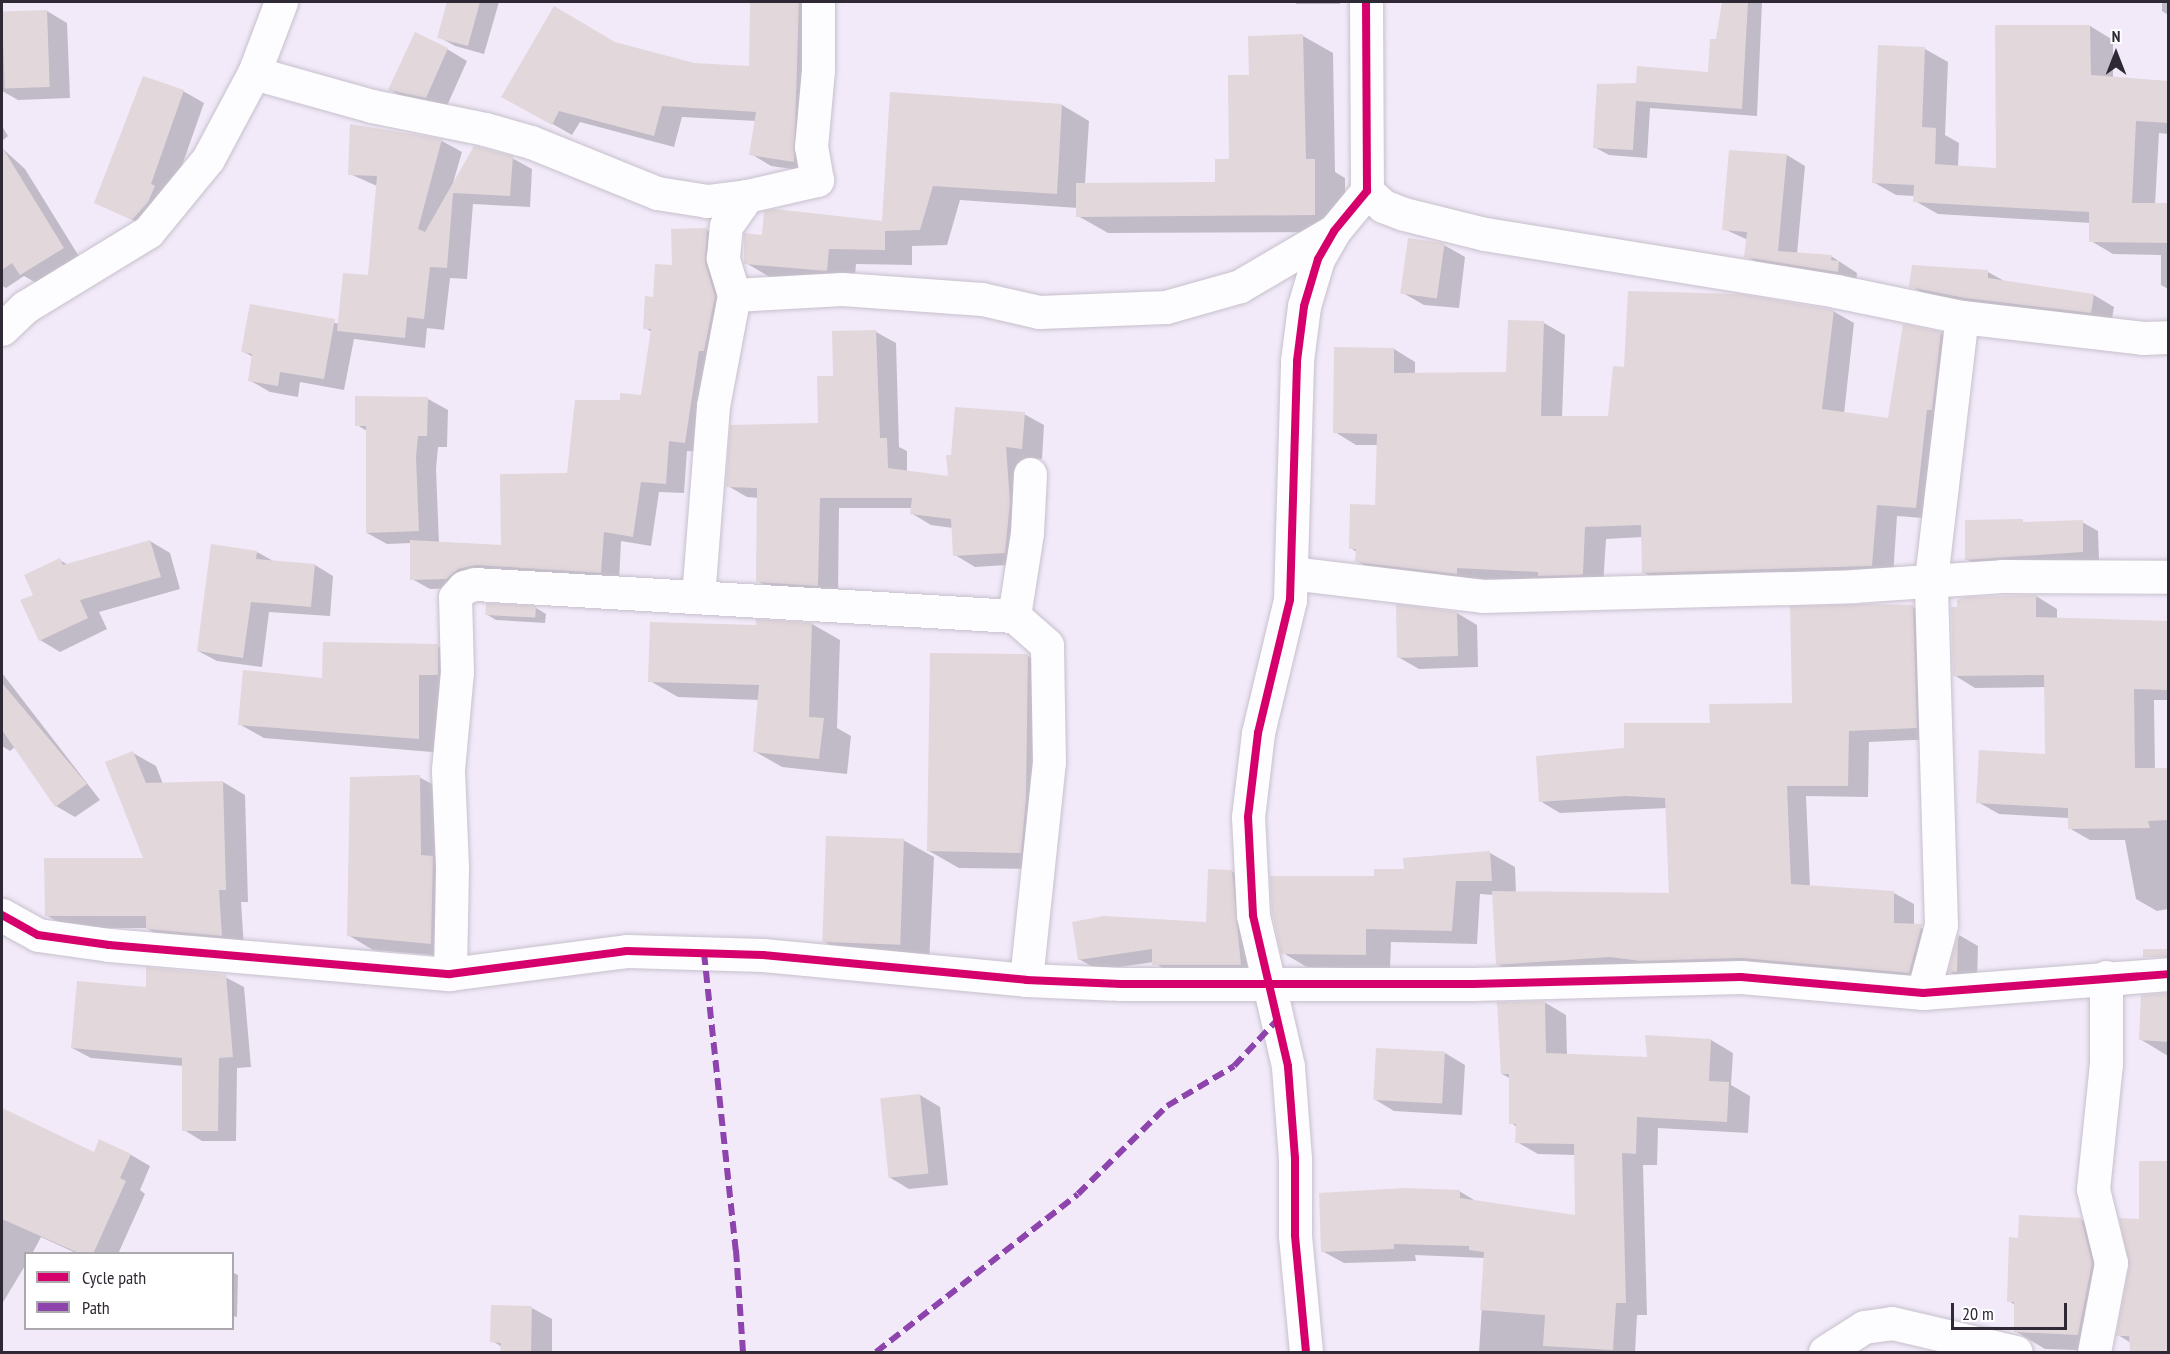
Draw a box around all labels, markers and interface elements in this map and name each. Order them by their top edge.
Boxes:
north arrow [2086,24,2146,84]
text: N [2112,26,2120,46]
legend [24,1252,234,1330]
text: Cycle path [82,1266,146,1289]
scale bar [1954,1291,2070,1329]
text: Path [82,1296,110,1319]
text: 20 m [1962,1302,1994,1325]

